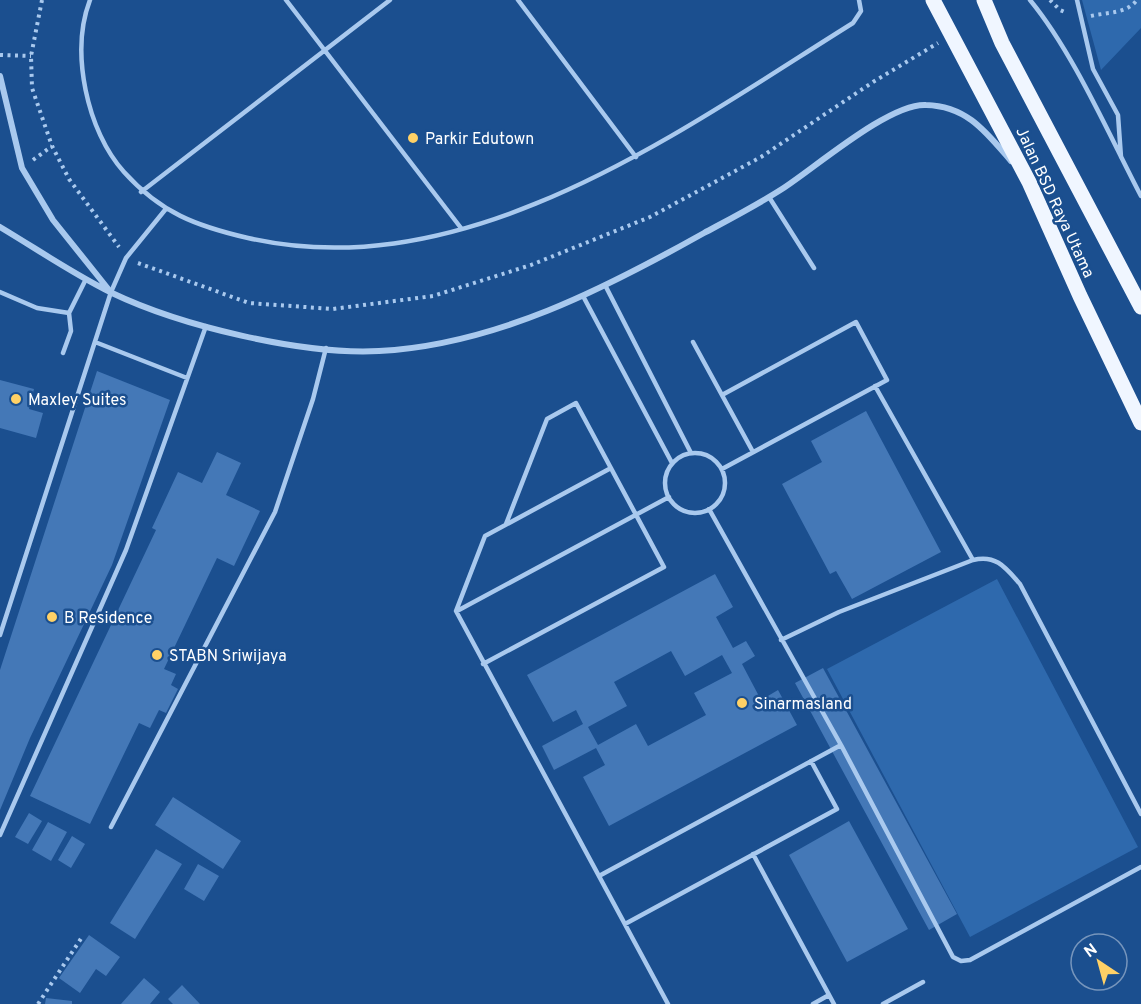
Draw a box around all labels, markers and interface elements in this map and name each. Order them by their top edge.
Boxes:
street label: Jalan BSD Raya Utama [1010,124,1098,282]
place label: Parkir Edutown [425,130,534,150]
marker: Parkir Edutown [406,131,420,145]
place label: Maxley Suites [28,391,127,411]
marker: Maxley Suites [9,392,23,406]
place label: B Residence [64,609,152,629]
marker: B Residence [45,610,59,624]
place label: STABN Sriwijaya [169,647,287,667]
marker: STABN Sriwijaya [150,648,164,662]
place label: Sinarmasland [754,695,852,715]
marker: Sinarmasland [735,696,749,710]
north arrow [1069,932,1129,992]
text: N [1081,940,1102,963]

